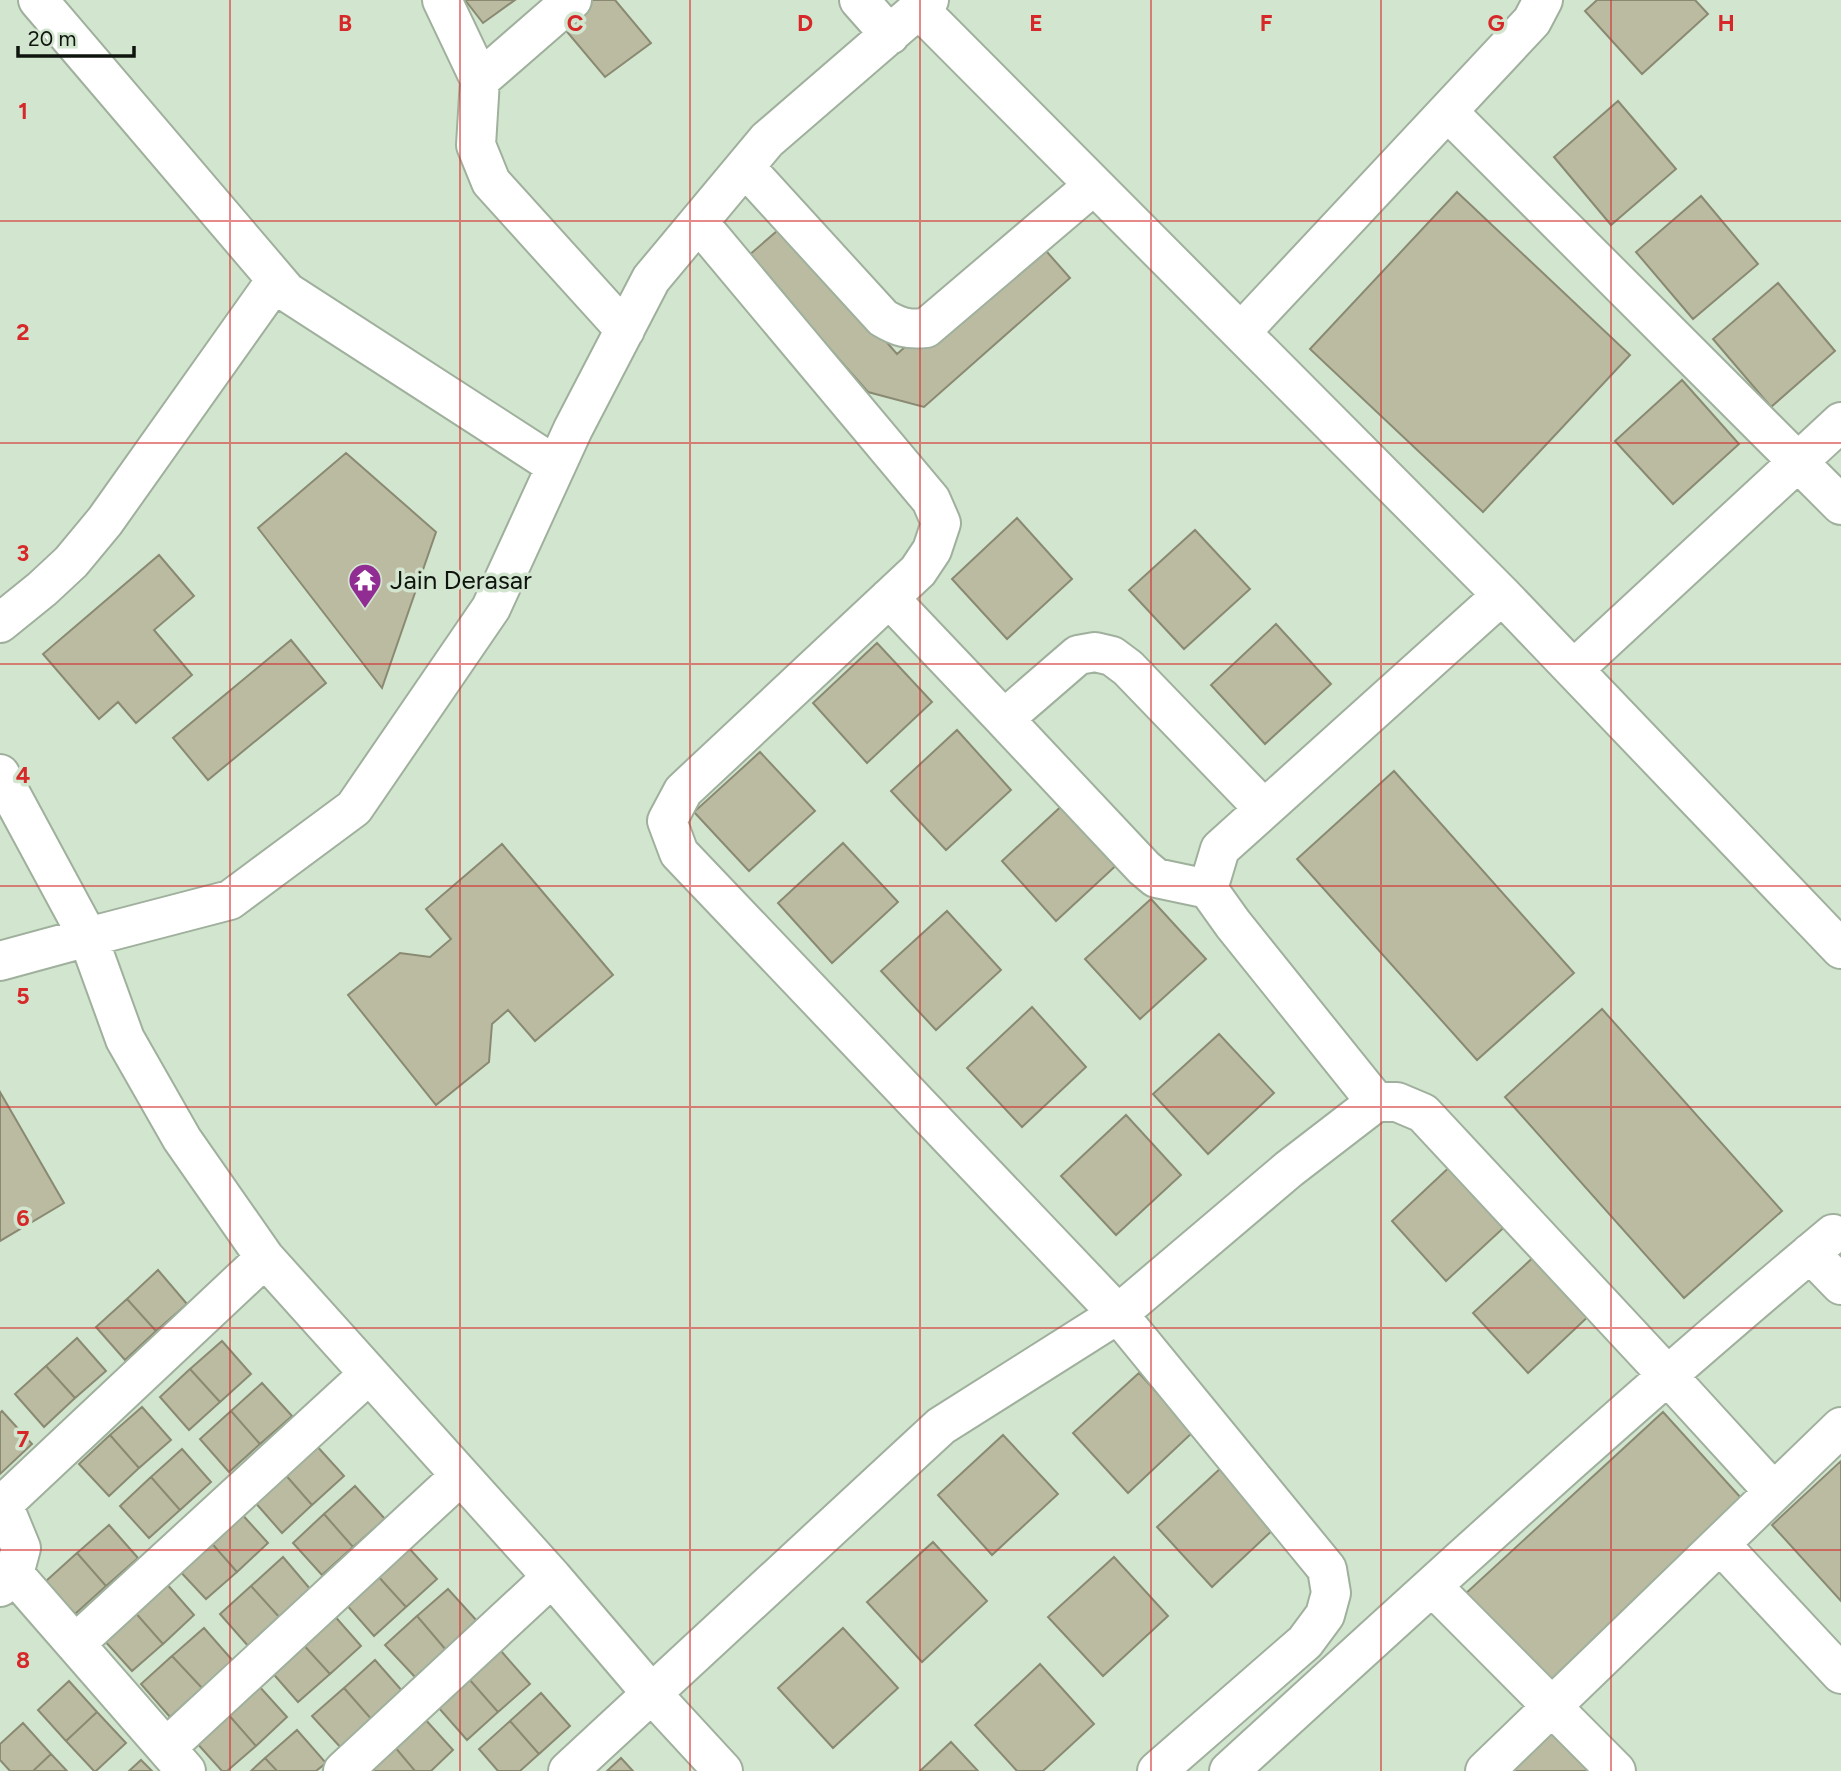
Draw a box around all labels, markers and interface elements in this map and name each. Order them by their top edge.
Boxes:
text: B [338,9,352,37]
text: C [567,9,584,37]
text: D [797,9,813,37]
text: E [1029,9,1043,37]
text: F [1260,9,1273,37]
text: G [1487,9,1505,37]
text: H [1717,9,1735,37]
scale bar [18,14,133,58]
text: 20 m [28,26,76,51]
text: 1 [18,97,28,125]
text: 2 [16,318,30,346]
text: 3 [17,539,29,567]
temple icon: Jain Derasar [346,561,384,610]
place label: Jain Derasar [390,564,532,596]
text: 4 [16,761,30,789]
text: 5 [16,982,30,1010]
text: 6 [16,1204,30,1232]
text: 7 [17,1425,30,1453]
text: 8 [16,1646,30,1674]

